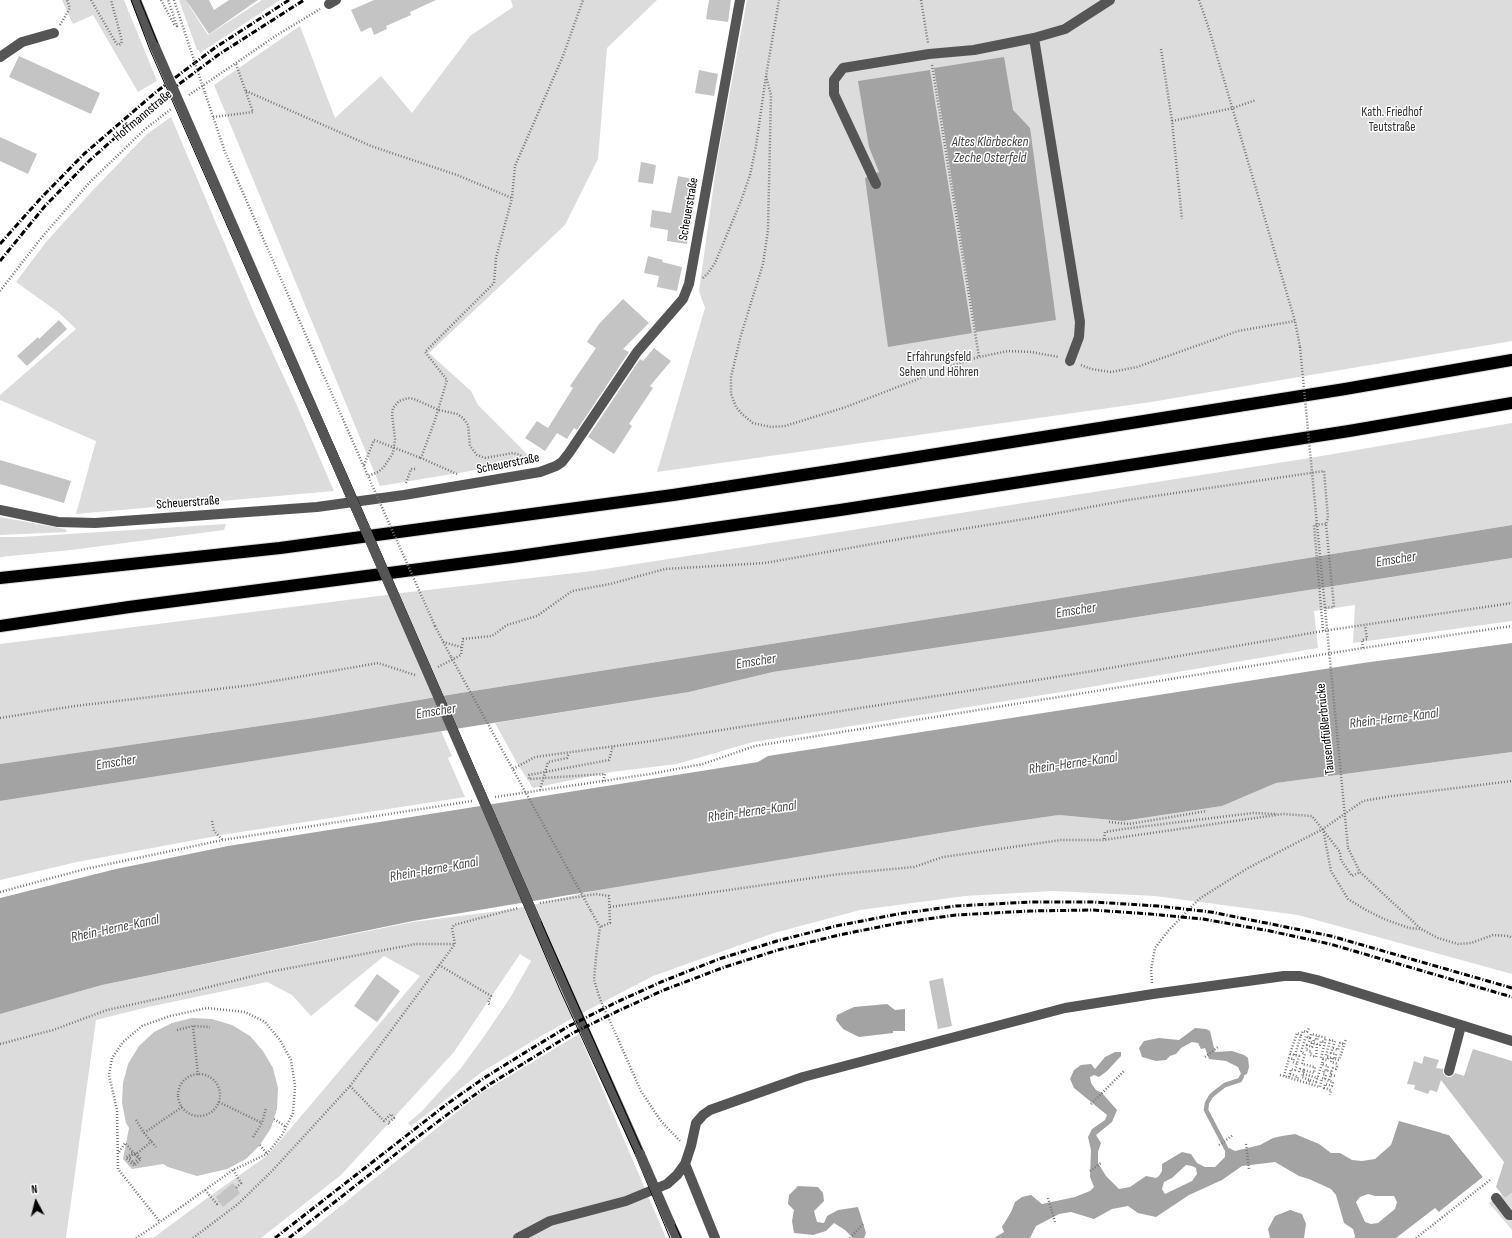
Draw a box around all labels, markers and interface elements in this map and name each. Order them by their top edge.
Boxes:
street label: Hoffmannstraße [111,87,175,145]
park label: Kath. Friedhof Teutstraße [1361,105,1423,136]
water label: Altes Klärbecken Zeche Osterfeld [952,134,1028,166]
street label: Scheuerstraße [676,176,702,242]
park label: Erfahrungsfeld Sehen und Höhren [899,350,979,381]
street label: Scheuerstraße [475,450,541,478]
street label: Scheuerstraße [156,493,220,513]
water label: Emscher [1375,549,1417,571]
water label: Emscher [1055,600,1097,622]
water label: Emscher [735,651,777,673]
street label: Tausendfüßlerbrücke [1313,683,1339,775]
water label: Emscher [415,701,457,723]
water label: Rhein-Herne-Kanal [1349,705,1439,733]
water label: Rhein-Herne-Kanal [1028,749,1118,779]
water label: Emscher [95,752,137,774]
water label: Rhein-Herne-Kanal [707,797,797,827]
water label: Rhein-Herne-Kanal [388,854,480,886]
water label: Rhein-Herne-Kanal [69,911,161,947]
north arrow [16,1182,56,1222]
text: N [31,1183,38,1196]

